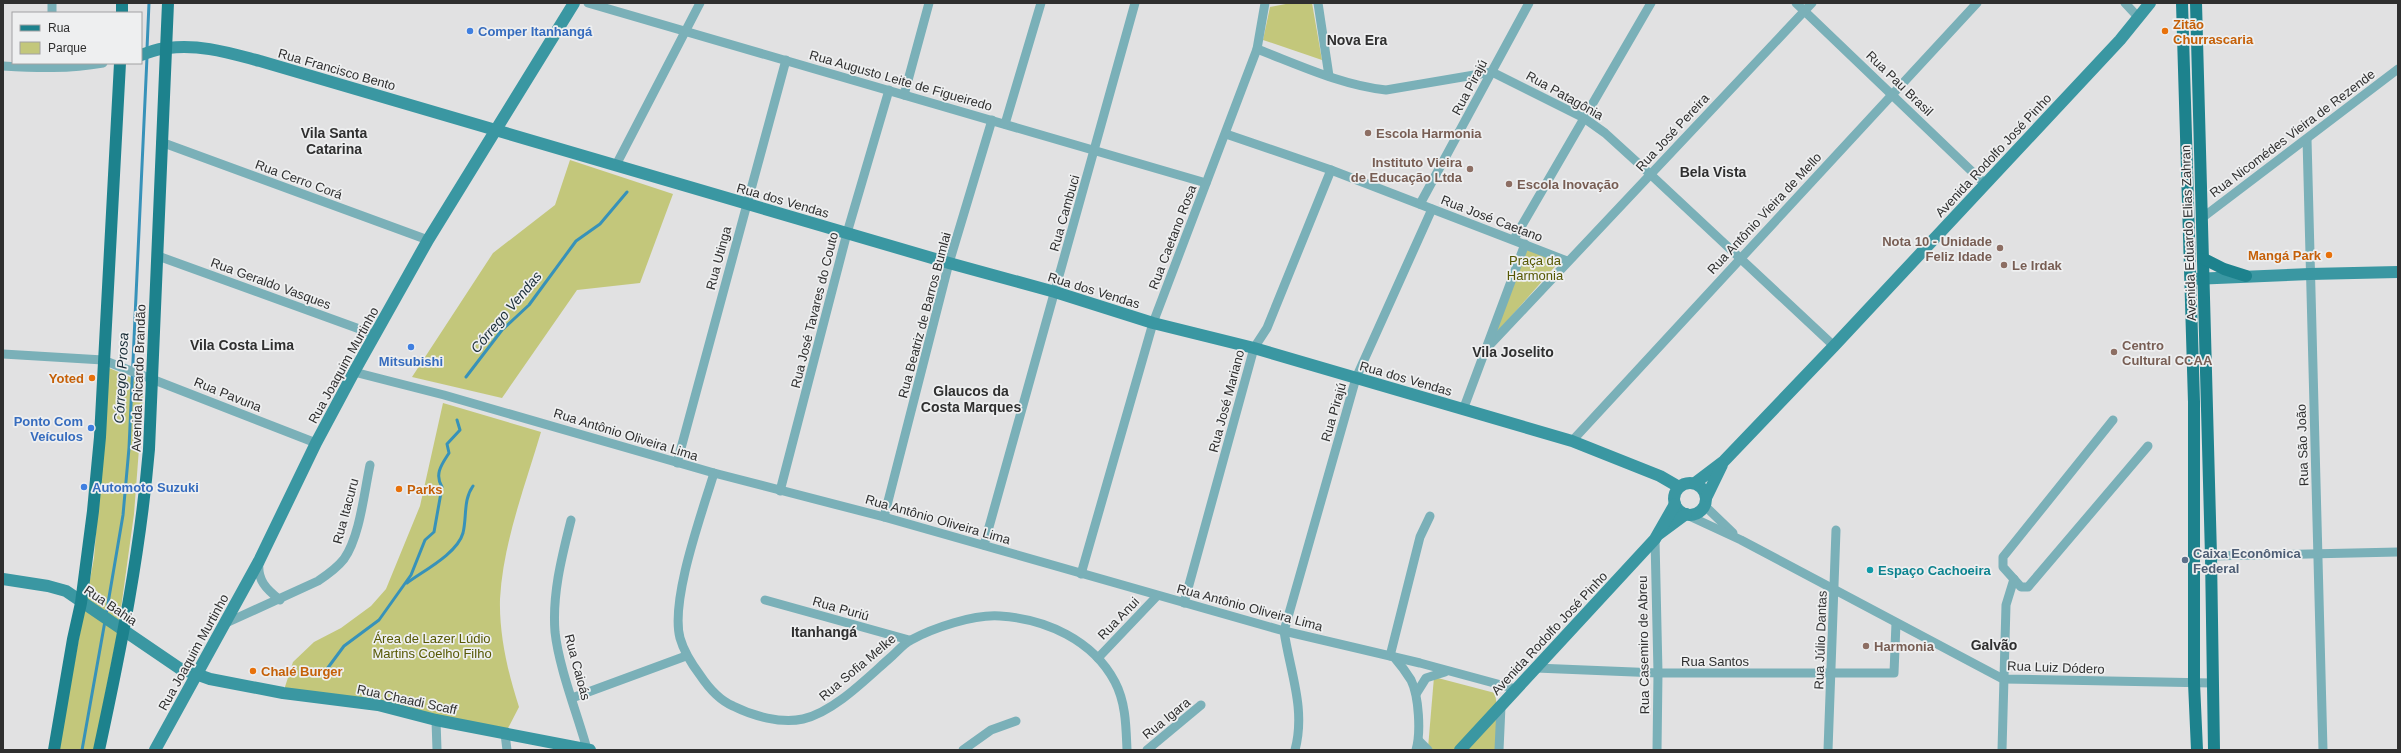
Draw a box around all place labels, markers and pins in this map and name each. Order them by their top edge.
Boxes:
place label: Zitão Churrascaria [2173,17,2254,47]
place label: Comper Itanhangá [478,24,593,39]
marker: Comper Itanhangá [465,26,475,36]
marker: Zitão Churrascaria [2160,26,2170,36]
place label: Escola Harmonia [1376,126,1482,141]
marker: Escola Harmonia [1363,128,1373,138]
place label: Instituto Vieira de Educação Ltda [1351,155,1463,185]
marker: Instituto Vieira de Educação Ltda [1465,164,1475,174]
place label: Escola Inovação [1517,177,1619,192]
marker: Escola Inovação [1504,179,1514,189]
place label: Nota 10 - Unidade Feliz Idade [1882,234,1992,264]
marker: Nota 10 - Unidade Feliz Idade [1995,243,2005,253]
place label: Mangá Park [2248,248,2322,263]
marker: Mangá Park [2324,250,2334,260]
place label: Le Irdak [2012,258,2063,273]
marker: Le Irdak [1999,260,2009,270]
place label: Centro Cultural CCAA [2122,338,2213,368]
marker: Mitsubishi [406,342,416,352]
marker: Centro Cultural CCAA [2109,347,2119,357]
place label: Mitsubishi [379,354,443,369]
place label: Yoted [49,371,84,386]
marker: Yoted [87,373,97,383]
place label: Ponto Com Veículos [14,414,83,444]
marker: Ponto Com Veículos [86,423,96,433]
place label: Automoto Suzuki [92,480,199,495]
marker: Automoto Suzuki [79,482,89,492]
place label: Parks [407,482,442,497]
marker: Parks [394,484,404,494]
place label: Caixa Econômica Federal [2193,546,2301,576]
marker: Caixa Econômica Federal [2180,555,2190,565]
place label: Espaço Cachoeira [1878,563,1991,578]
marker: Espaço Cachoeira [1865,565,1875,575]
place label: Harmonia [1874,639,1935,654]
marker: Harmonia [1861,641,1871,651]
place label: Chalé Burger [261,664,343,679]
marker: Chalé Burger [248,666,258,676]

